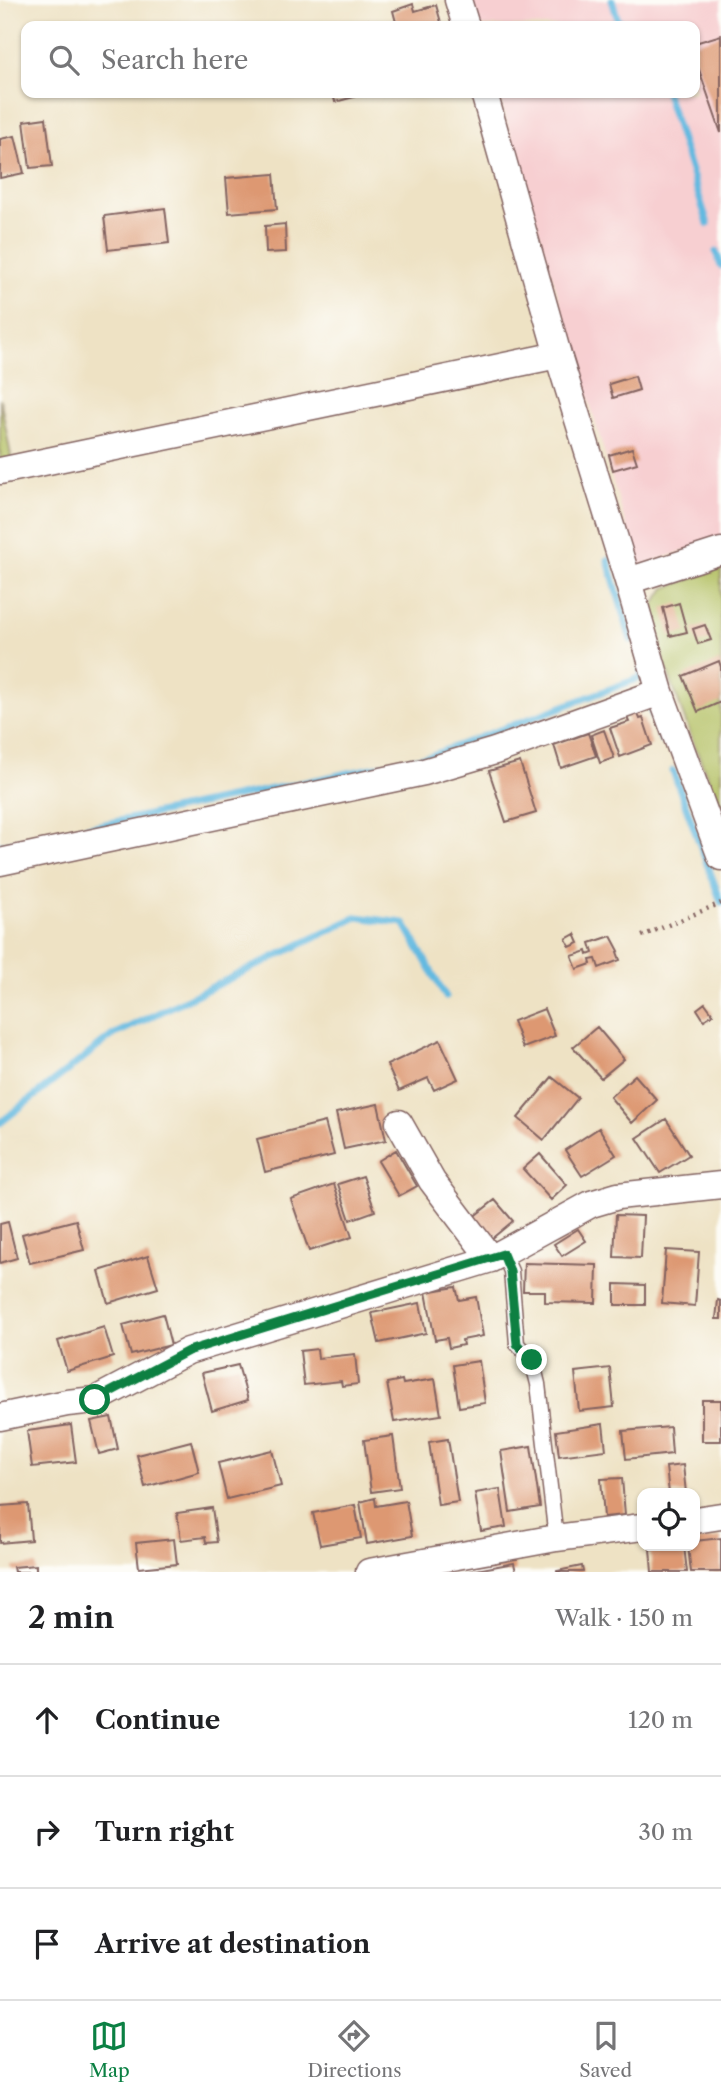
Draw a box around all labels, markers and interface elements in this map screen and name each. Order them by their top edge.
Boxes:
search box [21,21,700,98]
icon: search [45,41,83,79]
text: Search here [101,44,248,76]
route end [516,1344,547,1375]
route start [79,1384,110,1415]
map controls [637,1488,700,1551]
button: locate [637,1488,700,1551]
text: 2 min [28,1599,114,1636]
text: Walk · 150 m [555,1604,693,1632]
icon: ahead [28,1701,66,1739]
text: Continue [95,1704,220,1736]
text: 120 m [628,1706,693,1734]
icon: right [28,1813,66,1851]
text: Turn right [95,1816,234,1848]
text: 30 m [638,1818,693,1846]
icon: arrive [28,1925,66,1963]
text: Arrive at destination [95,1928,370,1960]
tab: Map [89,2017,130,2082]
tab: Directions [308,2017,401,2082]
tab: Saved [579,2017,632,2082]

